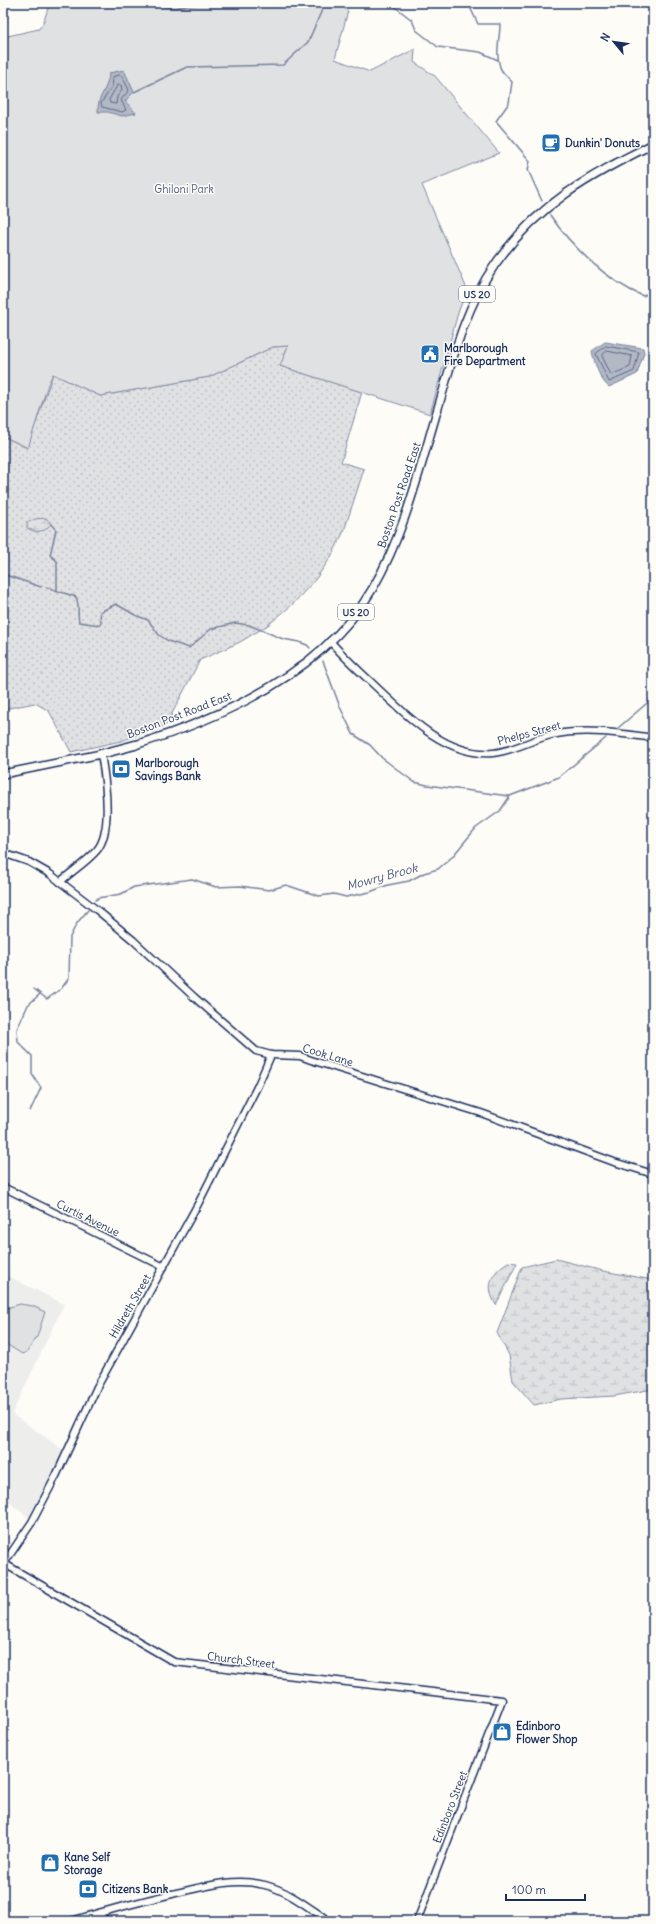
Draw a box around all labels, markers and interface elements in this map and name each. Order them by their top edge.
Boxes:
north arrow [594,22,634,62]
text: N [597,30,613,44]
cafe icon: Dunkin' Donuts [540,132,562,154]
place label: Dunkin' Donuts [565,136,640,150]
park label: Ghiloni Park [154,182,214,196]
road number: US 20 [459,286,495,302]
place label: Marlborough Fire Department [444,341,526,369]
public building icon: Marlborough Fire Department [419,343,441,365]
street label: Boston Post Road East [374,440,424,550]
road number: US 20 [338,604,374,620]
street label: Boston Post Road East [125,688,234,741]
street label: Phelps Street [496,718,562,748]
place label: Marlborough Savings Bank [135,756,201,784]
bank icon: Marlborough Savings Bank [110,758,132,780]
water label: Mowry Brook [345,860,420,893]
street label: Cook Lane [301,1041,355,1069]
street label: Curtis Avenue [54,1197,122,1239]
street label: Hildreth Street [106,1271,154,1340]
street label: Church Street [206,1649,276,1671]
place label: Edinboro Flower Shop [516,1719,577,1747]
shop icon: Edinboro Flower Shop [491,1721,513,1743]
street label: Edinboro Street [430,1769,470,1845]
place label: Kane Self Storage [64,1850,110,1878]
shop icon: Kane Self Storage [39,1852,61,1874]
scale bar [506,1876,585,1902]
bank icon: Citizens Bank [77,1878,99,1900]
place label: Citizens Bank [102,1882,169,1896]
text: 100 m [512,1882,546,1897]

